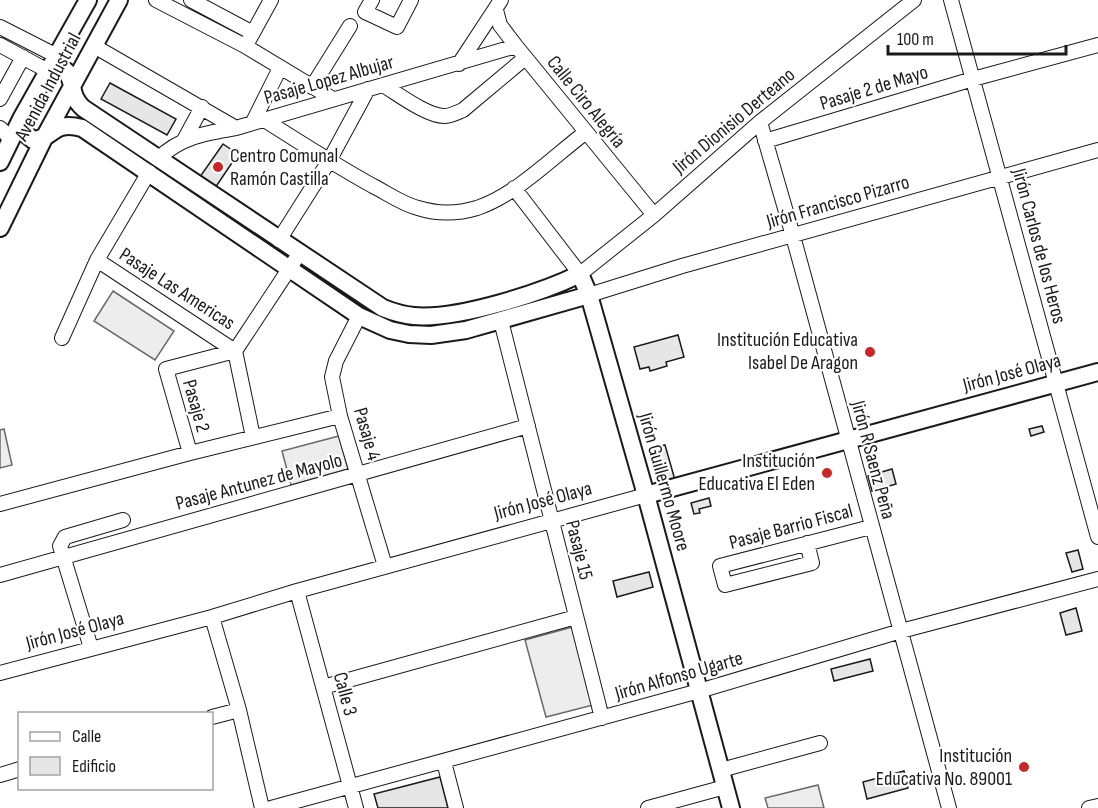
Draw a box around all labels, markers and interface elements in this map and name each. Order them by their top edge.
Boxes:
scale bar [888,18,1066,56]
street label: Avenida Industrial [9,29,87,146]
text: 100 m [897,29,934,50]
street label: Pasaje Lopez Albujar [261,50,397,110]
street label: Calle Ciro Alegría [542,51,630,153]
street label: Pasaje 2 de Mayo [817,60,931,116]
street label: Jirón Dionisio Derteano [667,63,800,180]
place label: Centro Comunal Ramón Castilla [230,144,338,191]
marker: Centro Comunal Ramón Castilla [211,160,225,174]
street label: Jirón Carlos de los Heros [1007,165,1071,326]
street label: Jirón Francisco Pizarro [763,170,912,234]
street label: Pasaje Las Americas [115,243,239,335]
place label: Institución Educativa Isabel De Aragon [717,328,858,375]
marker: Institución Educativa Isabel De Aragon [863,345,877,359]
street label: Jirón José Olaya [959,348,1064,398]
street label: Pasaje 2 [177,377,215,435]
street label: Jirón R Saenz Peña [845,397,900,522]
street label: Pasaje 4 [348,405,386,463]
street label: Jirón Guillermo Moore [632,409,695,554]
street label: Pasaje Antunez de Mayolo [173,448,345,516]
place label: Institución Educativa El Eden [698,449,815,496]
marker: Institución Educativa El Eden [820,466,834,480]
street label: Jirón José Olaya [490,476,595,526]
street label: Pasaje Barrio Fiscal [727,499,855,555]
street label: Pasaje 15 [560,518,598,582]
street label: Jirón José Olaya [22,606,127,656]
street label: Jirón Alfonso Ugarte [611,646,746,706]
street label: Calle 3 [328,670,362,718]
legend [18,712,213,790]
text: Calle [72,726,101,747]
place label: Institución Educativa No. 89001 [876,744,1012,791]
text: Edificio [72,756,116,777]
marker: Institución Educativa No. 89001 [1017,760,1031,774]

